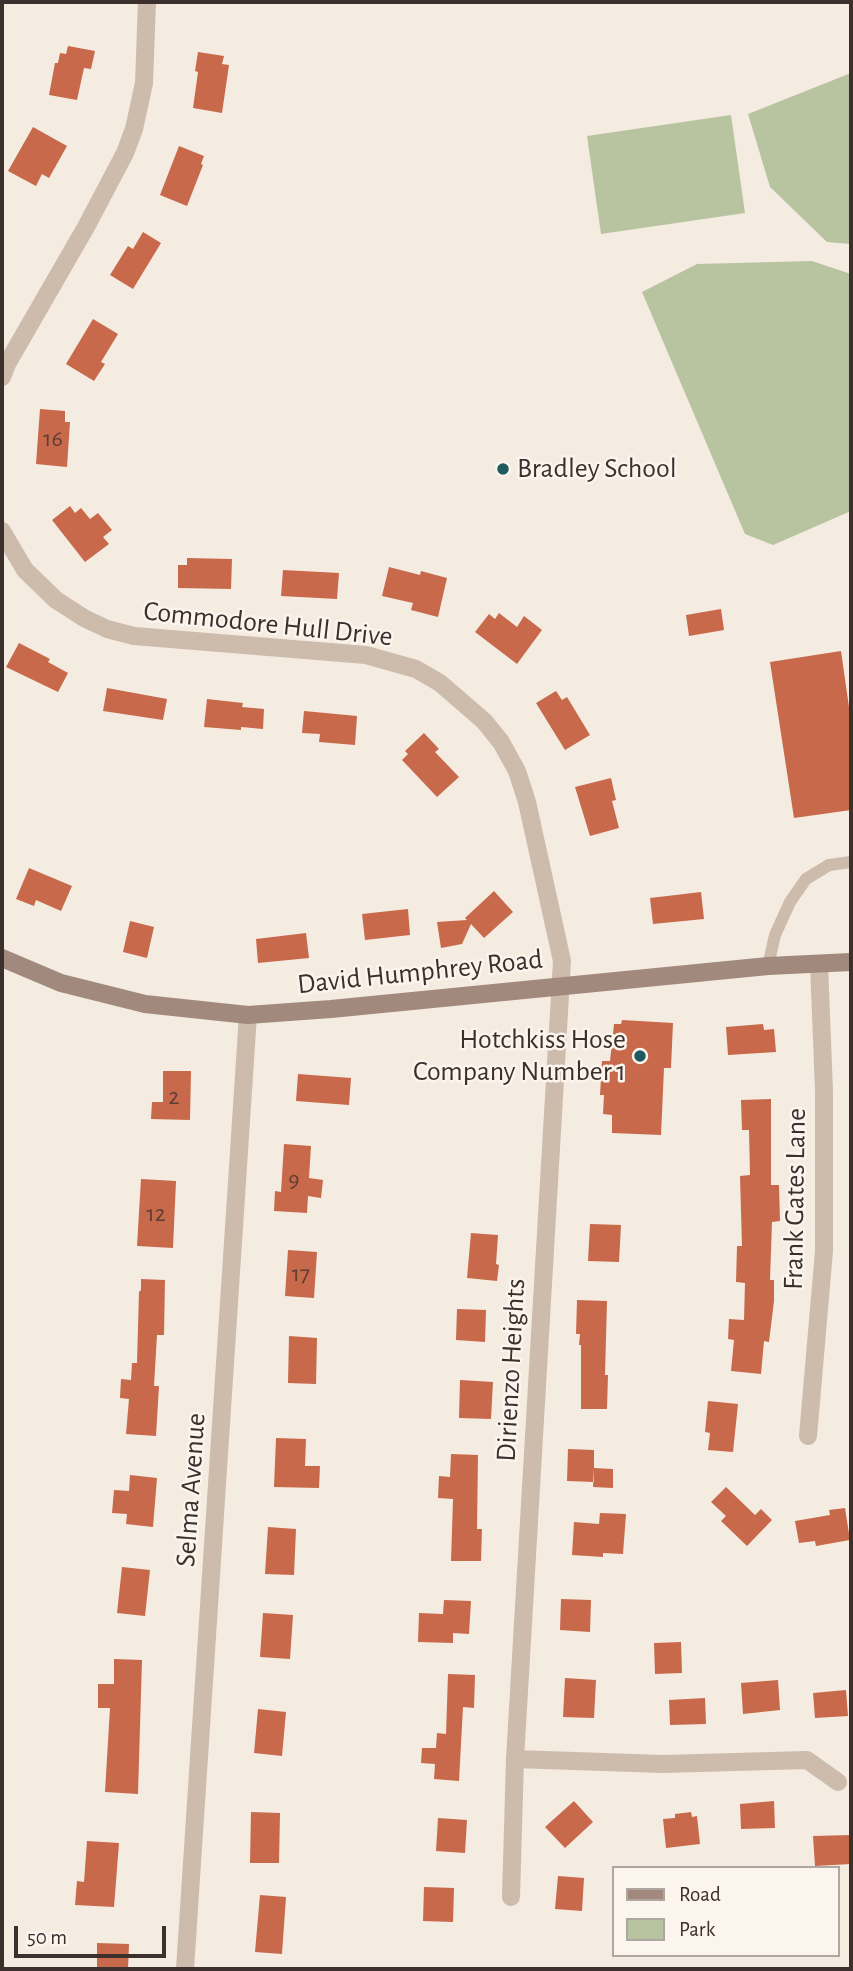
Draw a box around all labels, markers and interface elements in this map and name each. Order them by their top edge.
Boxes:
house number: 16 [43,425,63,453]
place label: Bradley School [517,452,677,486]
marker: Bradley School [495,461,511,477]
street label: Commodore Hull Drive [142,594,394,654]
street label: David Humphrey Road [296,942,544,1002]
place label: Hotchkiss Hose Company Number 1 [413,1023,626,1089]
marker: Hotchkiss Hose Company Number 1 [632,1048,648,1064]
house number: 2 [169,1083,179,1111]
street label: Frank Gates Lane [777,1108,813,1290]
house number: 9 [288,1166,300,1194]
house number: 12 [146,1200,166,1228]
house number: 17 [292,1260,310,1288]
street label: Dirienzo Heights [489,1278,533,1462]
street label: Selma Avenue [169,1412,213,1568]
legend [612,1866,839,1957]
text: Road [679,1884,721,1905]
scale bar [18,1912,170,1956]
text: Park [679,1919,715,1940]
text: 50 m [27,1927,67,1948]

